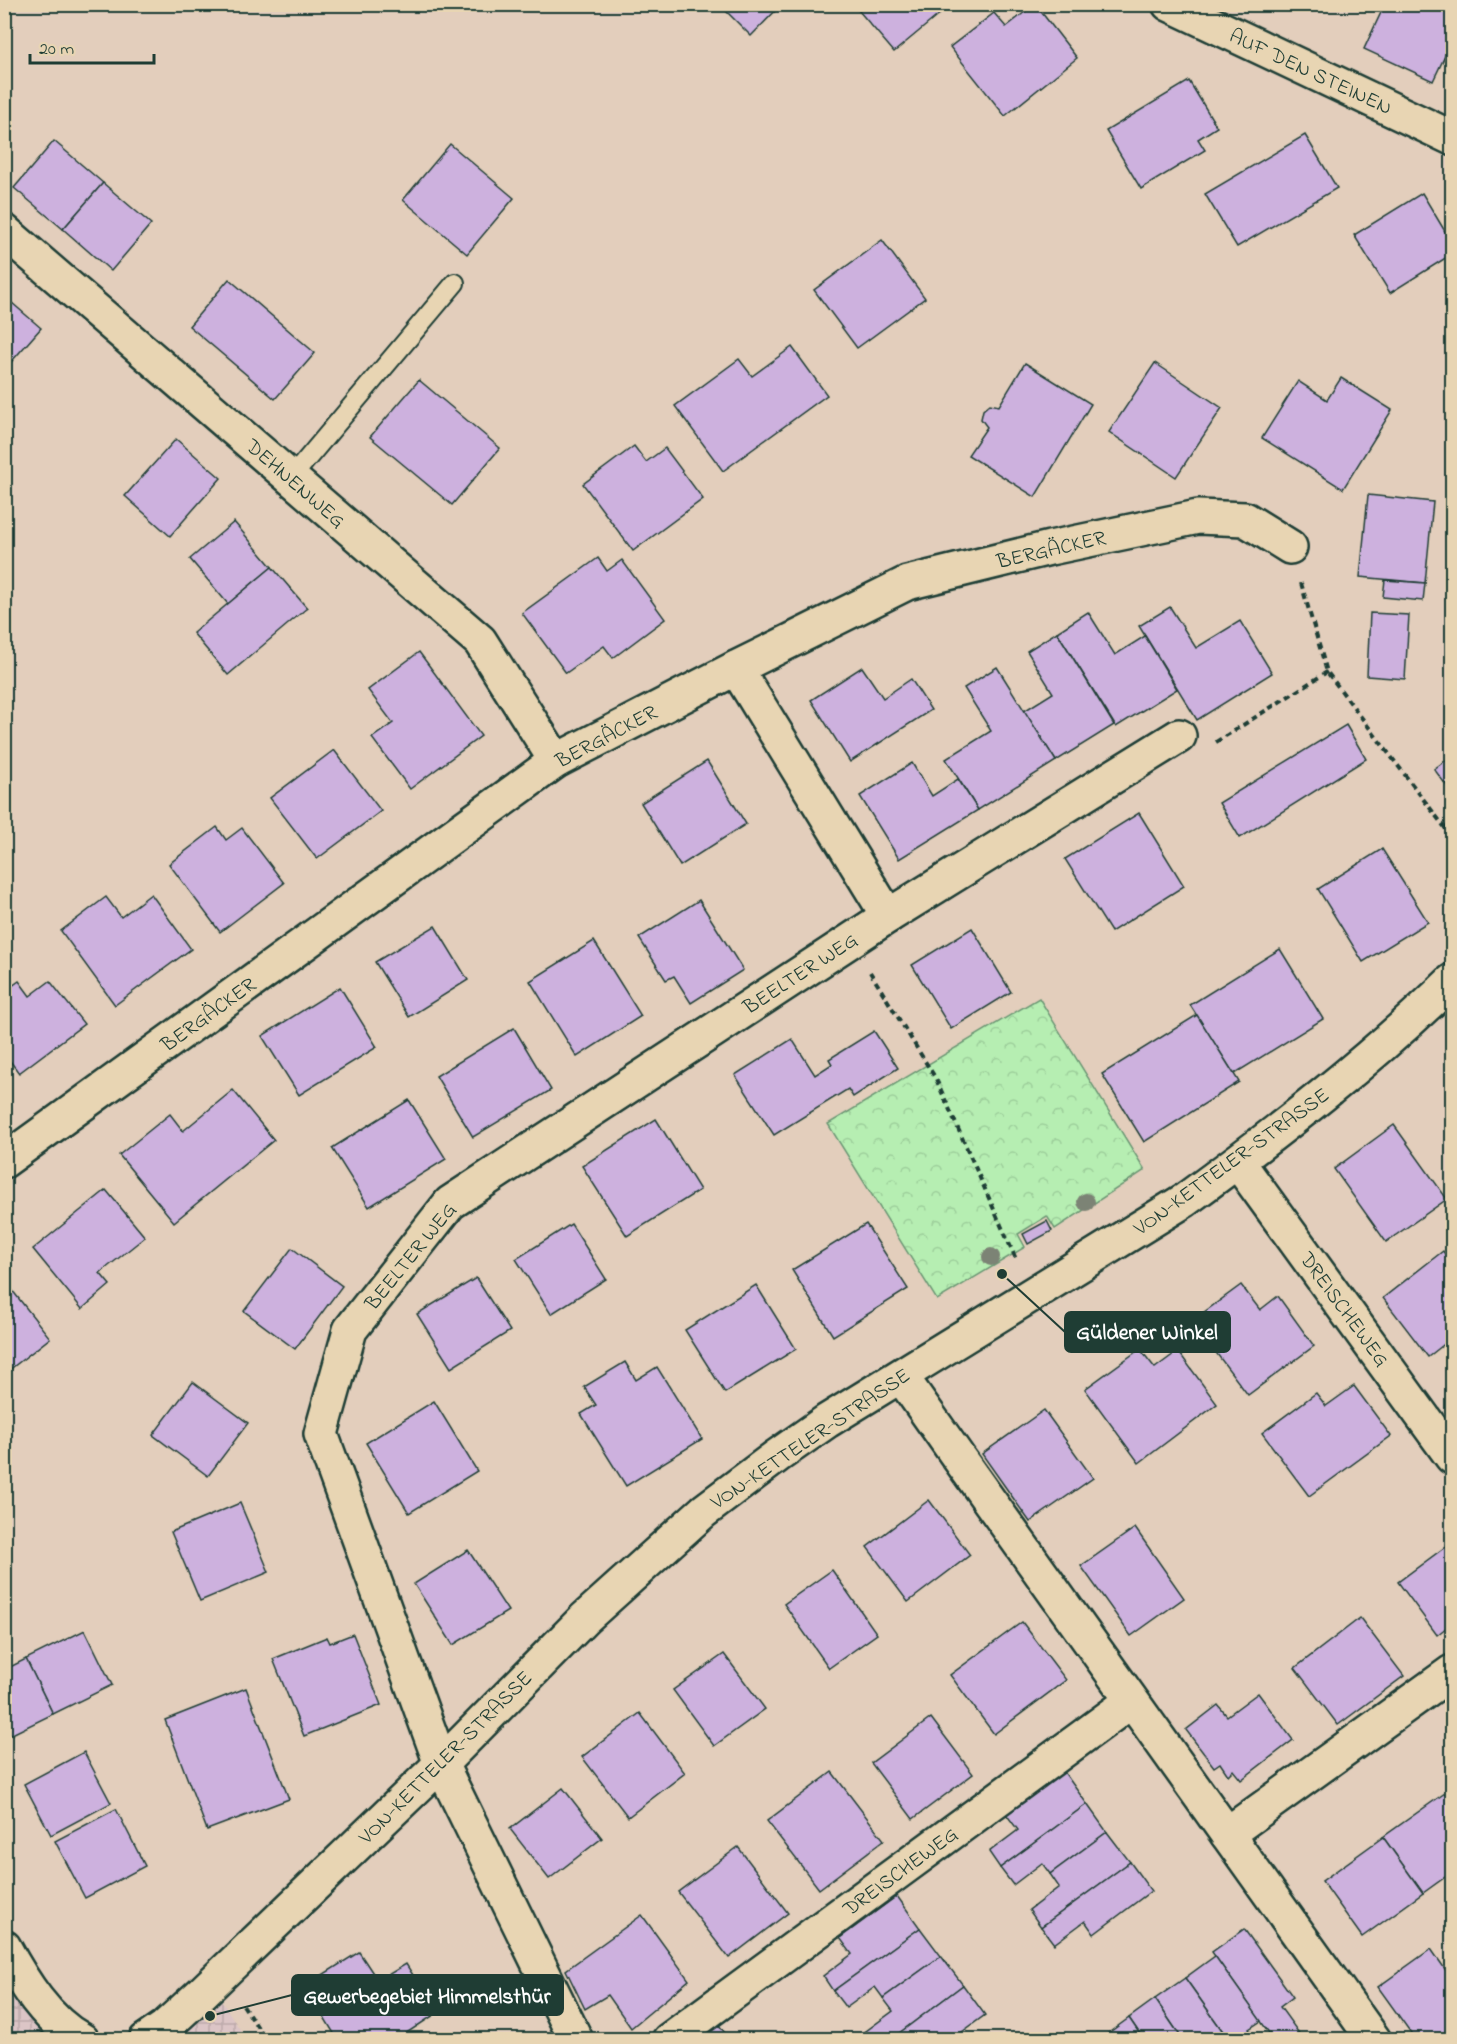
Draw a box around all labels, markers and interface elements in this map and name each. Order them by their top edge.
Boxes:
street label: AUF DEN STEINEN [1224,22,1397,124]
scale bar [30,27,154,65]
text: 20 m [39,37,74,63]
street label: DEHNENWEG [237,432,351,536]
street label: BERGÄCKER [993,524,1109,578]
street label: BERGÄCKER [550,698,663,777]
street label: BEELTER WEG [737,926,864,1024]
street label: BERGÄCKER [155,971,263,1061]
street label: VON-KETTELER-STRASSE [1127,1081,1336,1244]
street label: BEELTER WEG [358,1197,464,1318]
street label: DREISCHEWEG [1291,1246,1395,1374]
callout: Güldener Winkel [1065,1312,1230,1352]
text: Güldener Winkel [1076,1318,1218,1350]
street label: VON-KETTELER-STRASSE [704,1361,917,1518]
street label: VON-KETTELER-STRASSE [352,1665,540,1853]
street label: DREISCHEWEG [837,1821,965,1925]
callout: Gewerbegebiet Himmelsthür [292,1975,563,2015]
text: Gewerbegebiet Himmelsthür [303,1982,552,2015]

